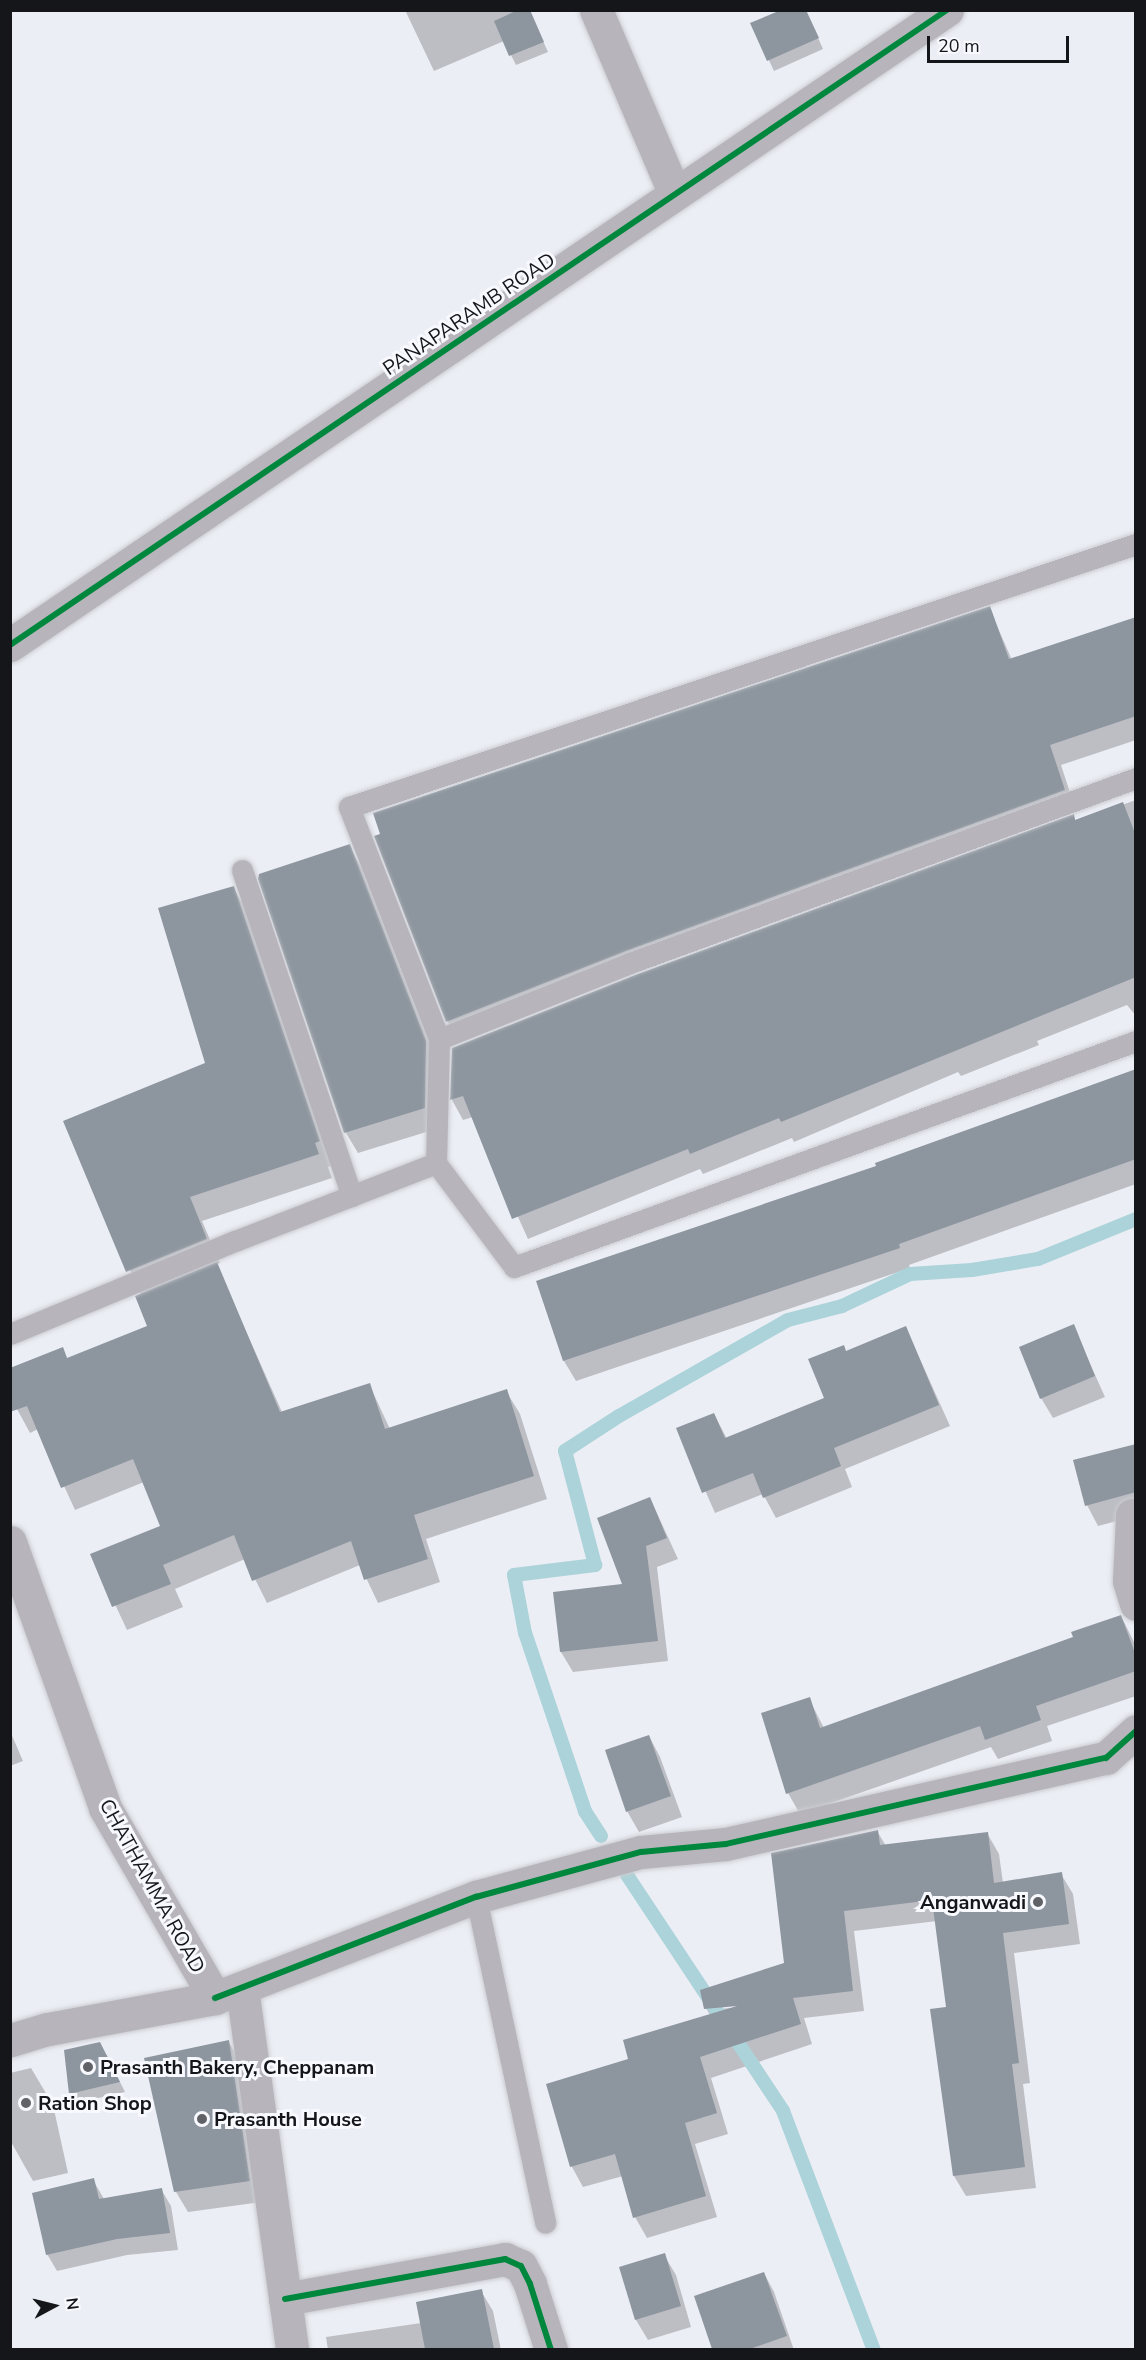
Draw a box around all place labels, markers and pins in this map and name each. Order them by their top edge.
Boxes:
place label: Anganwadi [920,1890,1026,1914]
marker: Anganwadi [1031,1895,1045,1909]
place label: Prasanth Bakery, Cheppanam [100,2055,374,2079]
marker: Prasanth Bakery, Cheppanam [81,2060,95,2074]
place label: Ration Shop [38,2091,152,2115]
marker: Ration Shop [19,2096,33,2110]
place label: Prasanth House [214,2107,362,2131]
marker: Prasanth House [195,2112,209,2126]

